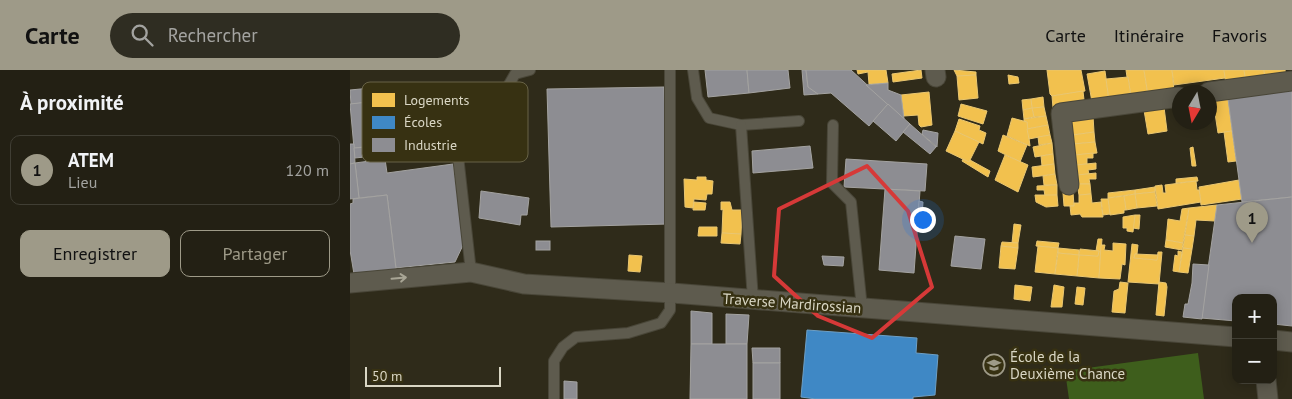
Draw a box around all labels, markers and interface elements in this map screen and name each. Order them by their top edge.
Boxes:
search box [110,13,460,58]
text: Carte [25,20,80,51]
icon: search [128,21,156,49]
text: Rechercher [168,23,258,47]
text: Carte [1045,24,1086,47]
text: Itinéraire [1114,24,1184,47]
text: Favoris [1212,24,1267,47]
legend [362,82,528,162]
north arrow [1172,85,1217,130]
text: À proximité [20,89,124,116]
text: Logements [404,91,469,109]
text: Écoles [404,113,442,131]
text: Industrie [404,136,457,154]
text: ATEM [68,148,114,172]
text: 1 [32,160,42,180]
text: 120 m [286,160,329,180]
text: Lieu [68,172,97,192]
pin: 1 [1236,202,1268,243]
your location [910,207,936,233]
button: Enregistrer [20,230,170,277]
button: Partager [180,230,330,277]
one-way arrow [390,274,406,283]
street label: Traverse Mardirossian [722,289,862,317]
map controls [1232,294,1277,384]
button: + [1232,294,1277,339]
button: − [1232,339,1277,384]
place label: École de la Deuxième Chance [1010,347,1125,383]
school or university icon: École de la Deuxième Chance [982,353,1006,377]
scale bar [365,364,501,387]
text: 50 m [372,367,402,385]

